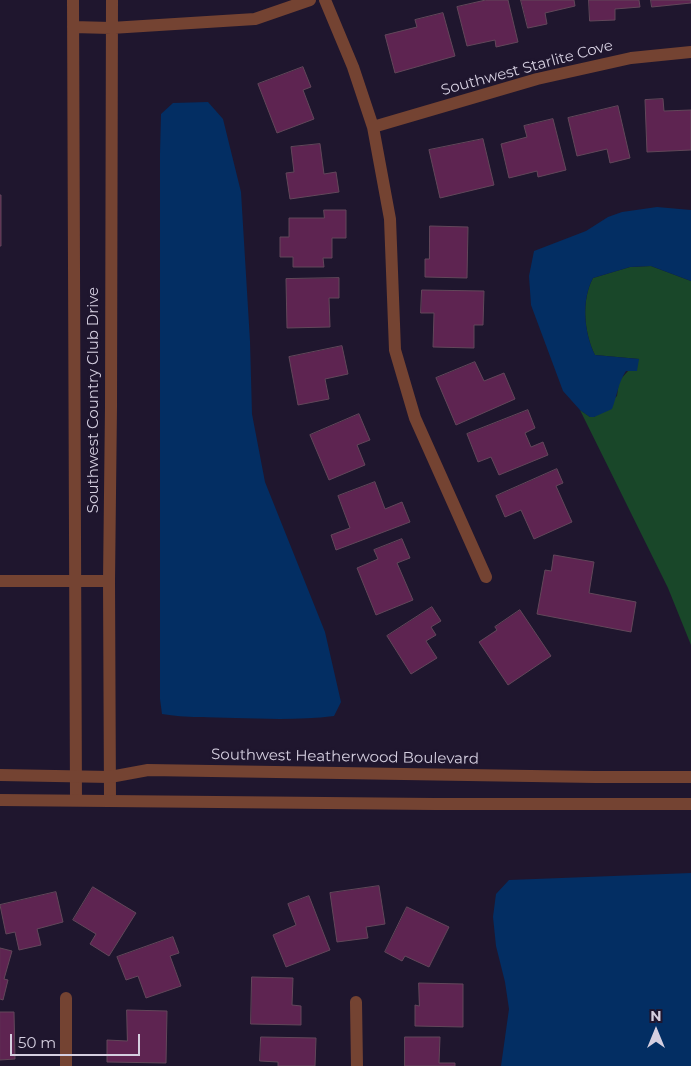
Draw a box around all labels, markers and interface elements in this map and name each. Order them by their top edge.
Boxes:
street label: Southwest Starlite Cove [439,36,615,100]
street label: Southwest Country Club Drive [85,287,103,513]
street label: Southwest Heatherwood Boulevard [211,746,479,768]
north arrow [631,1006,681,1056]
text: N [650,1007,662,1025]
scale bar [12,1024,142,1056]
text: 50 m [18,1033,56,1052]

